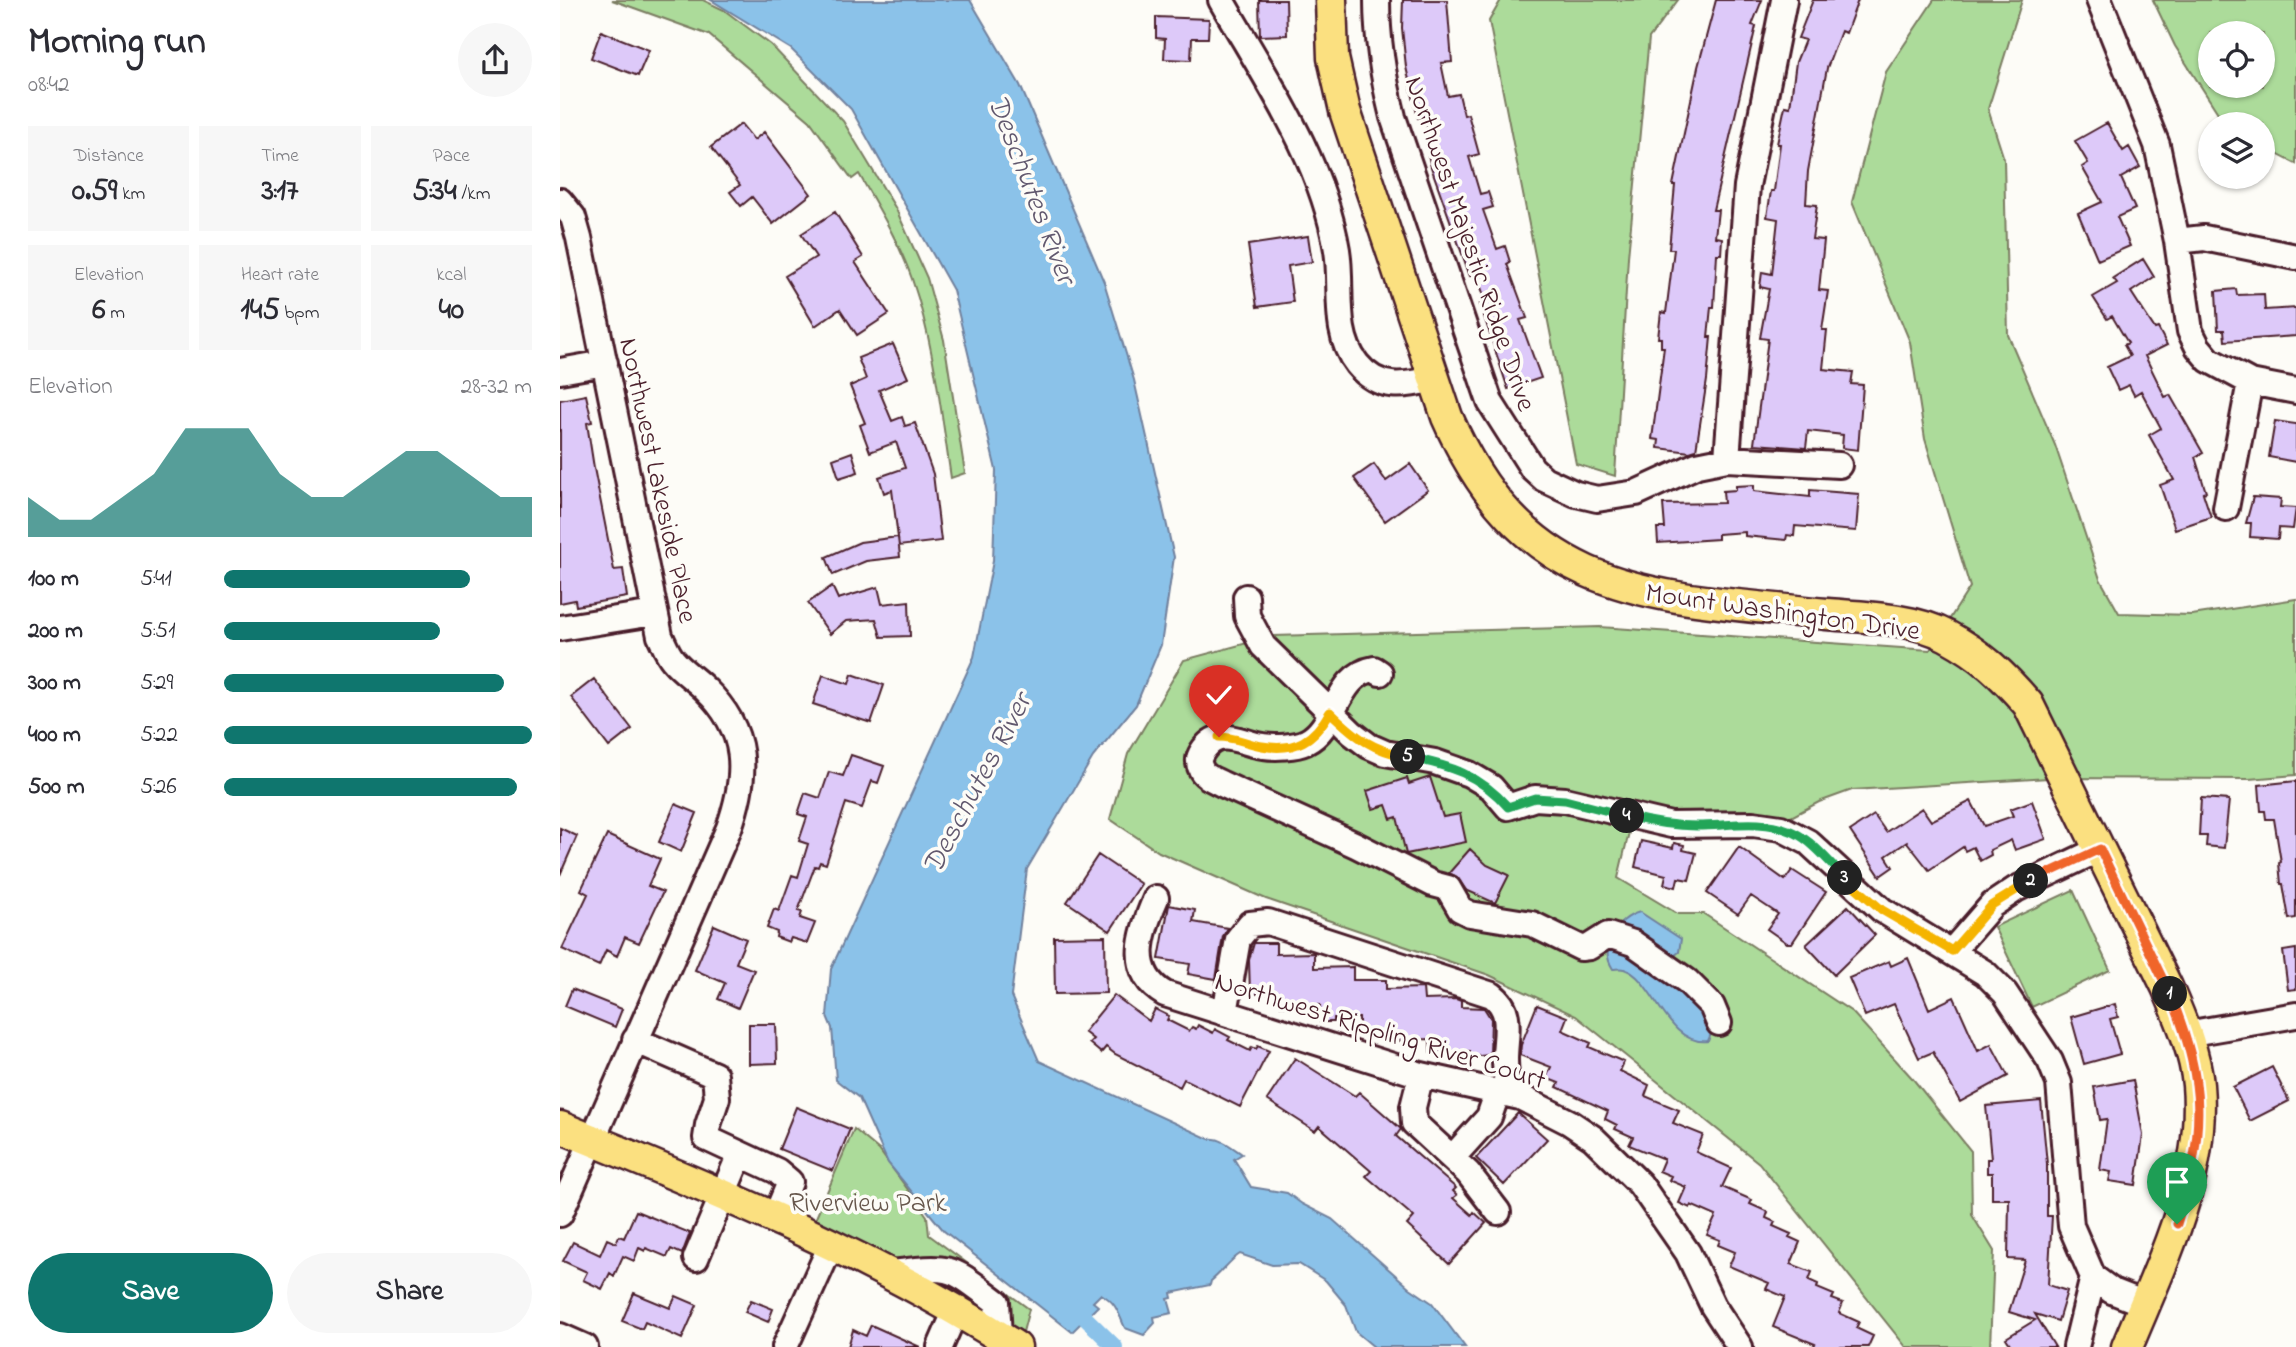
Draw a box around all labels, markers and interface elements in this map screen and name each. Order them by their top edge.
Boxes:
text: Morning run [28,15,206,71]
map controls [2198,21,2275,189]
button: locate [2198,21,2275,98]
button: share [458,23,532,97]
text: 08:42 [28,69,69,102]
street label: Northwest Majestic Ridge Drive [1392,71,1545,418]
water label: Deschutes River [974,89,1088,294]
button: layers [2198,112,2275,189]
text: Distance [74,143,144,170]
text: Time [261,143,299,170]
text: Pace [433,143,470,170]
text: 0.59 [72,170,117,214]
text: 3:17 [262,170,298,214]
text: 5:34 [412,170,457,214]
text: km [117,181,145,208]
text: /km [457,181,490,208]
text: Elevation [74,262,144,289]
text: Heart rate [241,262,319,289]
text: kcal [436,262,466,289]
text: 6 [92,289,106,333]
text: 145 [241,289,280,333]
text: 40 [439,289,464,333]
text: m [106,300,125,327]
text: bpm [280,300,319,327]
street label: Northwest Lakeside Place [606,334,707,628]
text: Elevation [28,371,113,404]
text: 28–32 m [461,371,532,404]
text: 100 m [28,563,79,596]
text: 5:41 [140,563,172,596]
street label: Mount Washington Drive [1643,574,1923,653]
text: 200 m [28,615,83,648]
text: 5:51 [140,615,176,648]
pin [1189,665,1249,737]
text: 300 m [28,667,81,700]
text: 5:29 [140,667,173,700]
icon: check [1200,676,1238,714]
water label: Deschutes River [913,683,1046,883]
text: 400 m [28,719,81,752]
text: 5:22 [140,719,178,752]
pin: 5 [1390,740,1426,774]
text: 5 [1402,743,1413,770]
text: 500 m [28,771,85,804]
text: 5:26 [140,771,177,804]
pin: 4 [1610,798,1644,834]
text: 4 [1623,802,1630,829]
pin: 3 [1828,860,1862,896]
text: 3 [1841,864,1848,891]
pin: 2 [2014,864,2048,898]
text: 2 [2026,867,2035,894]
street label: Northwest Rippling River Court [1209,962,1550,1102]
pin: 1 [2152,976,2188,1012]
text: 1 [2166,980,2173,1007]
pin [2147,1152,2207,1224]
icon: arrive [2158,1163,2196,1201]
park label: Riverview Park [789,1184,948,1225]
button: Save [28,1253,273,1333]
button: Share [287,1253,532,1333]

